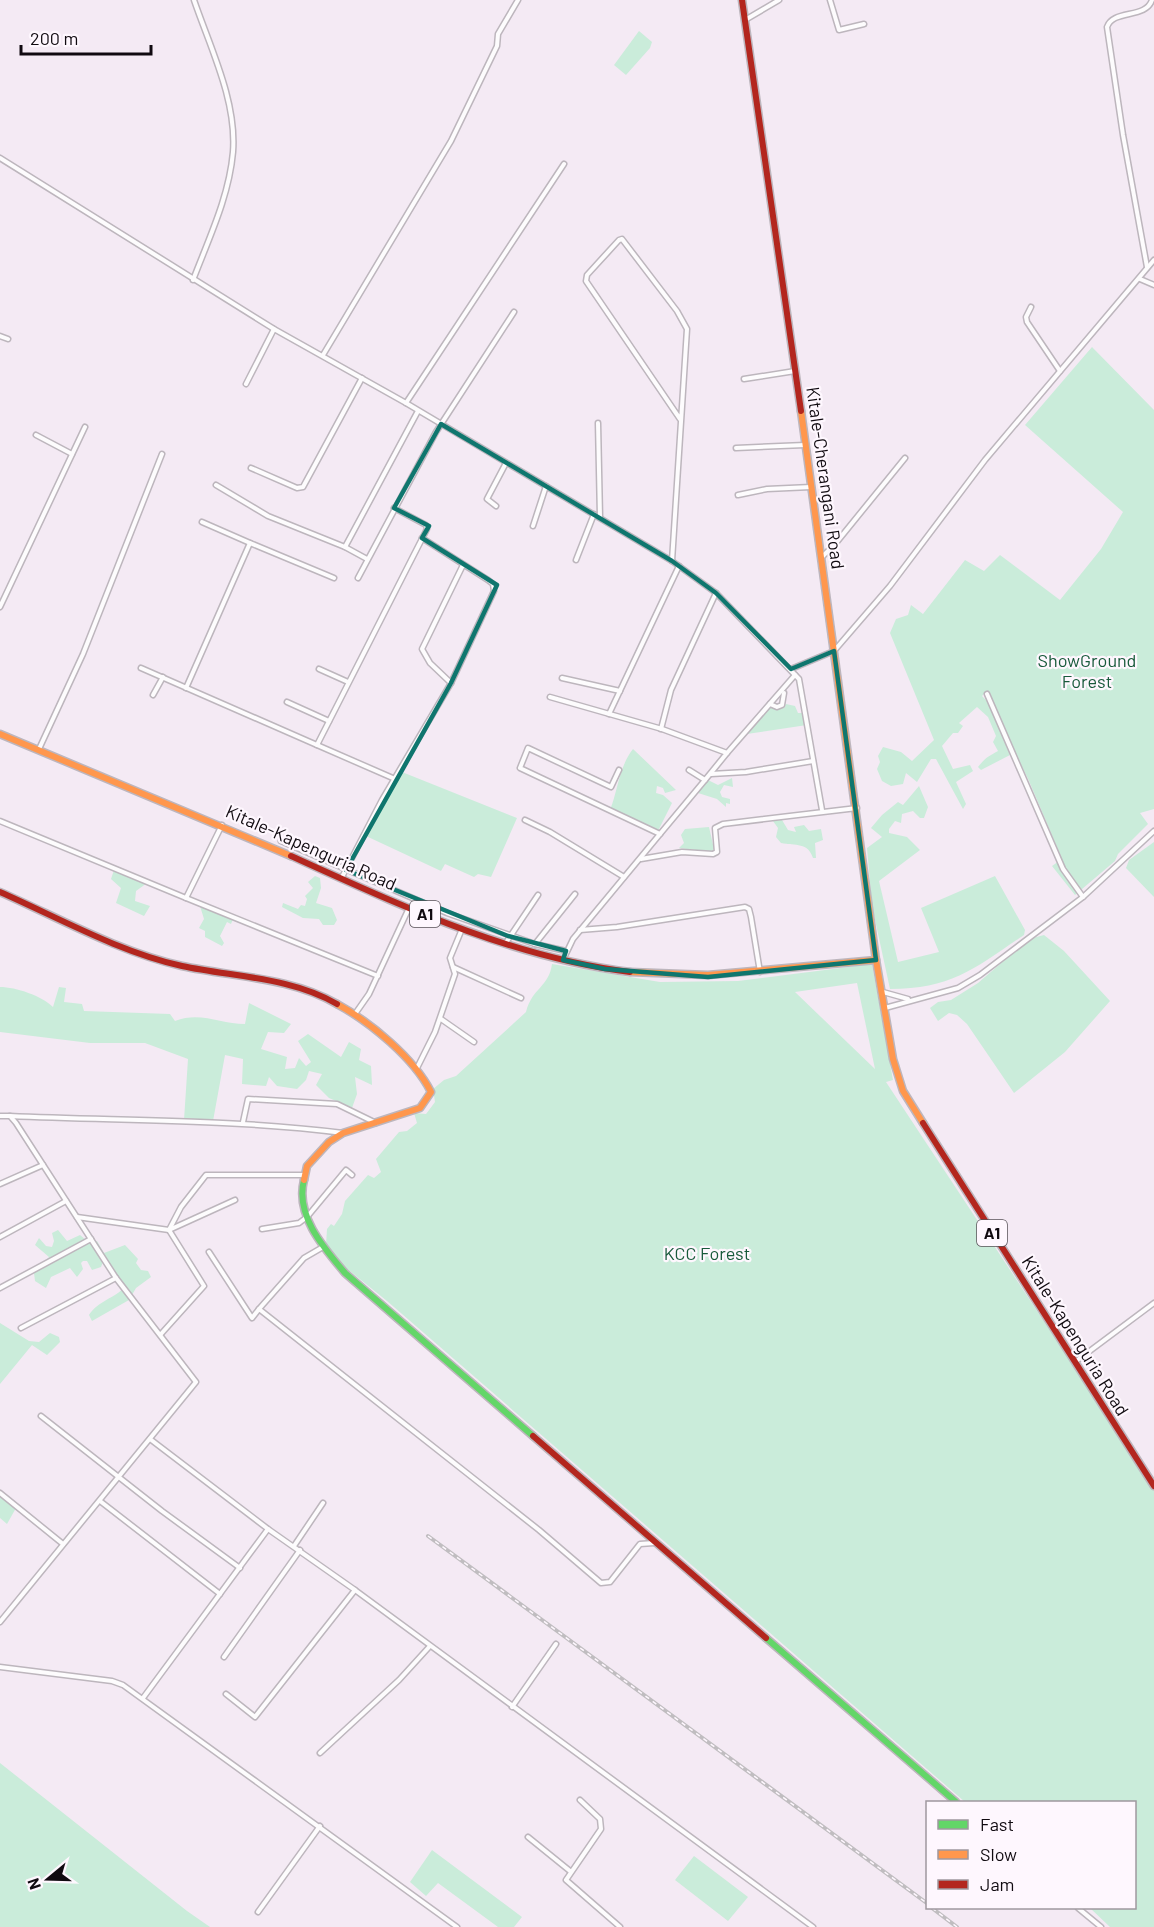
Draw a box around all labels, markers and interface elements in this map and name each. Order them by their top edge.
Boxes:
scale bar [21,18,152,56]
text: 200 m [30,27,78,49]
street label: Kitale-Cherangani Road [802,385,850,571]
park label: ShowGround Forest [1038,649,1136,692]
street label: Kitale-Kapenguria Road [223,800,400,895]
road number: A1 [410,901,440,927]
road number: A1 [977,1220,1007,1246]
park label: KCC Forest [664,1242,750,1264]
street label: Kitale-Kapenguria Road [1018,1251,1134,1420]
legend [926,1801,1136,1909]
text: Fast [980,1813,1014,1835]
text: Slow [980,1843,1017,1865]
north arrow [18,1849,78,1909]
text: Jam [980,1873,1014,1895]
text: N [23,1876,44,1892]

